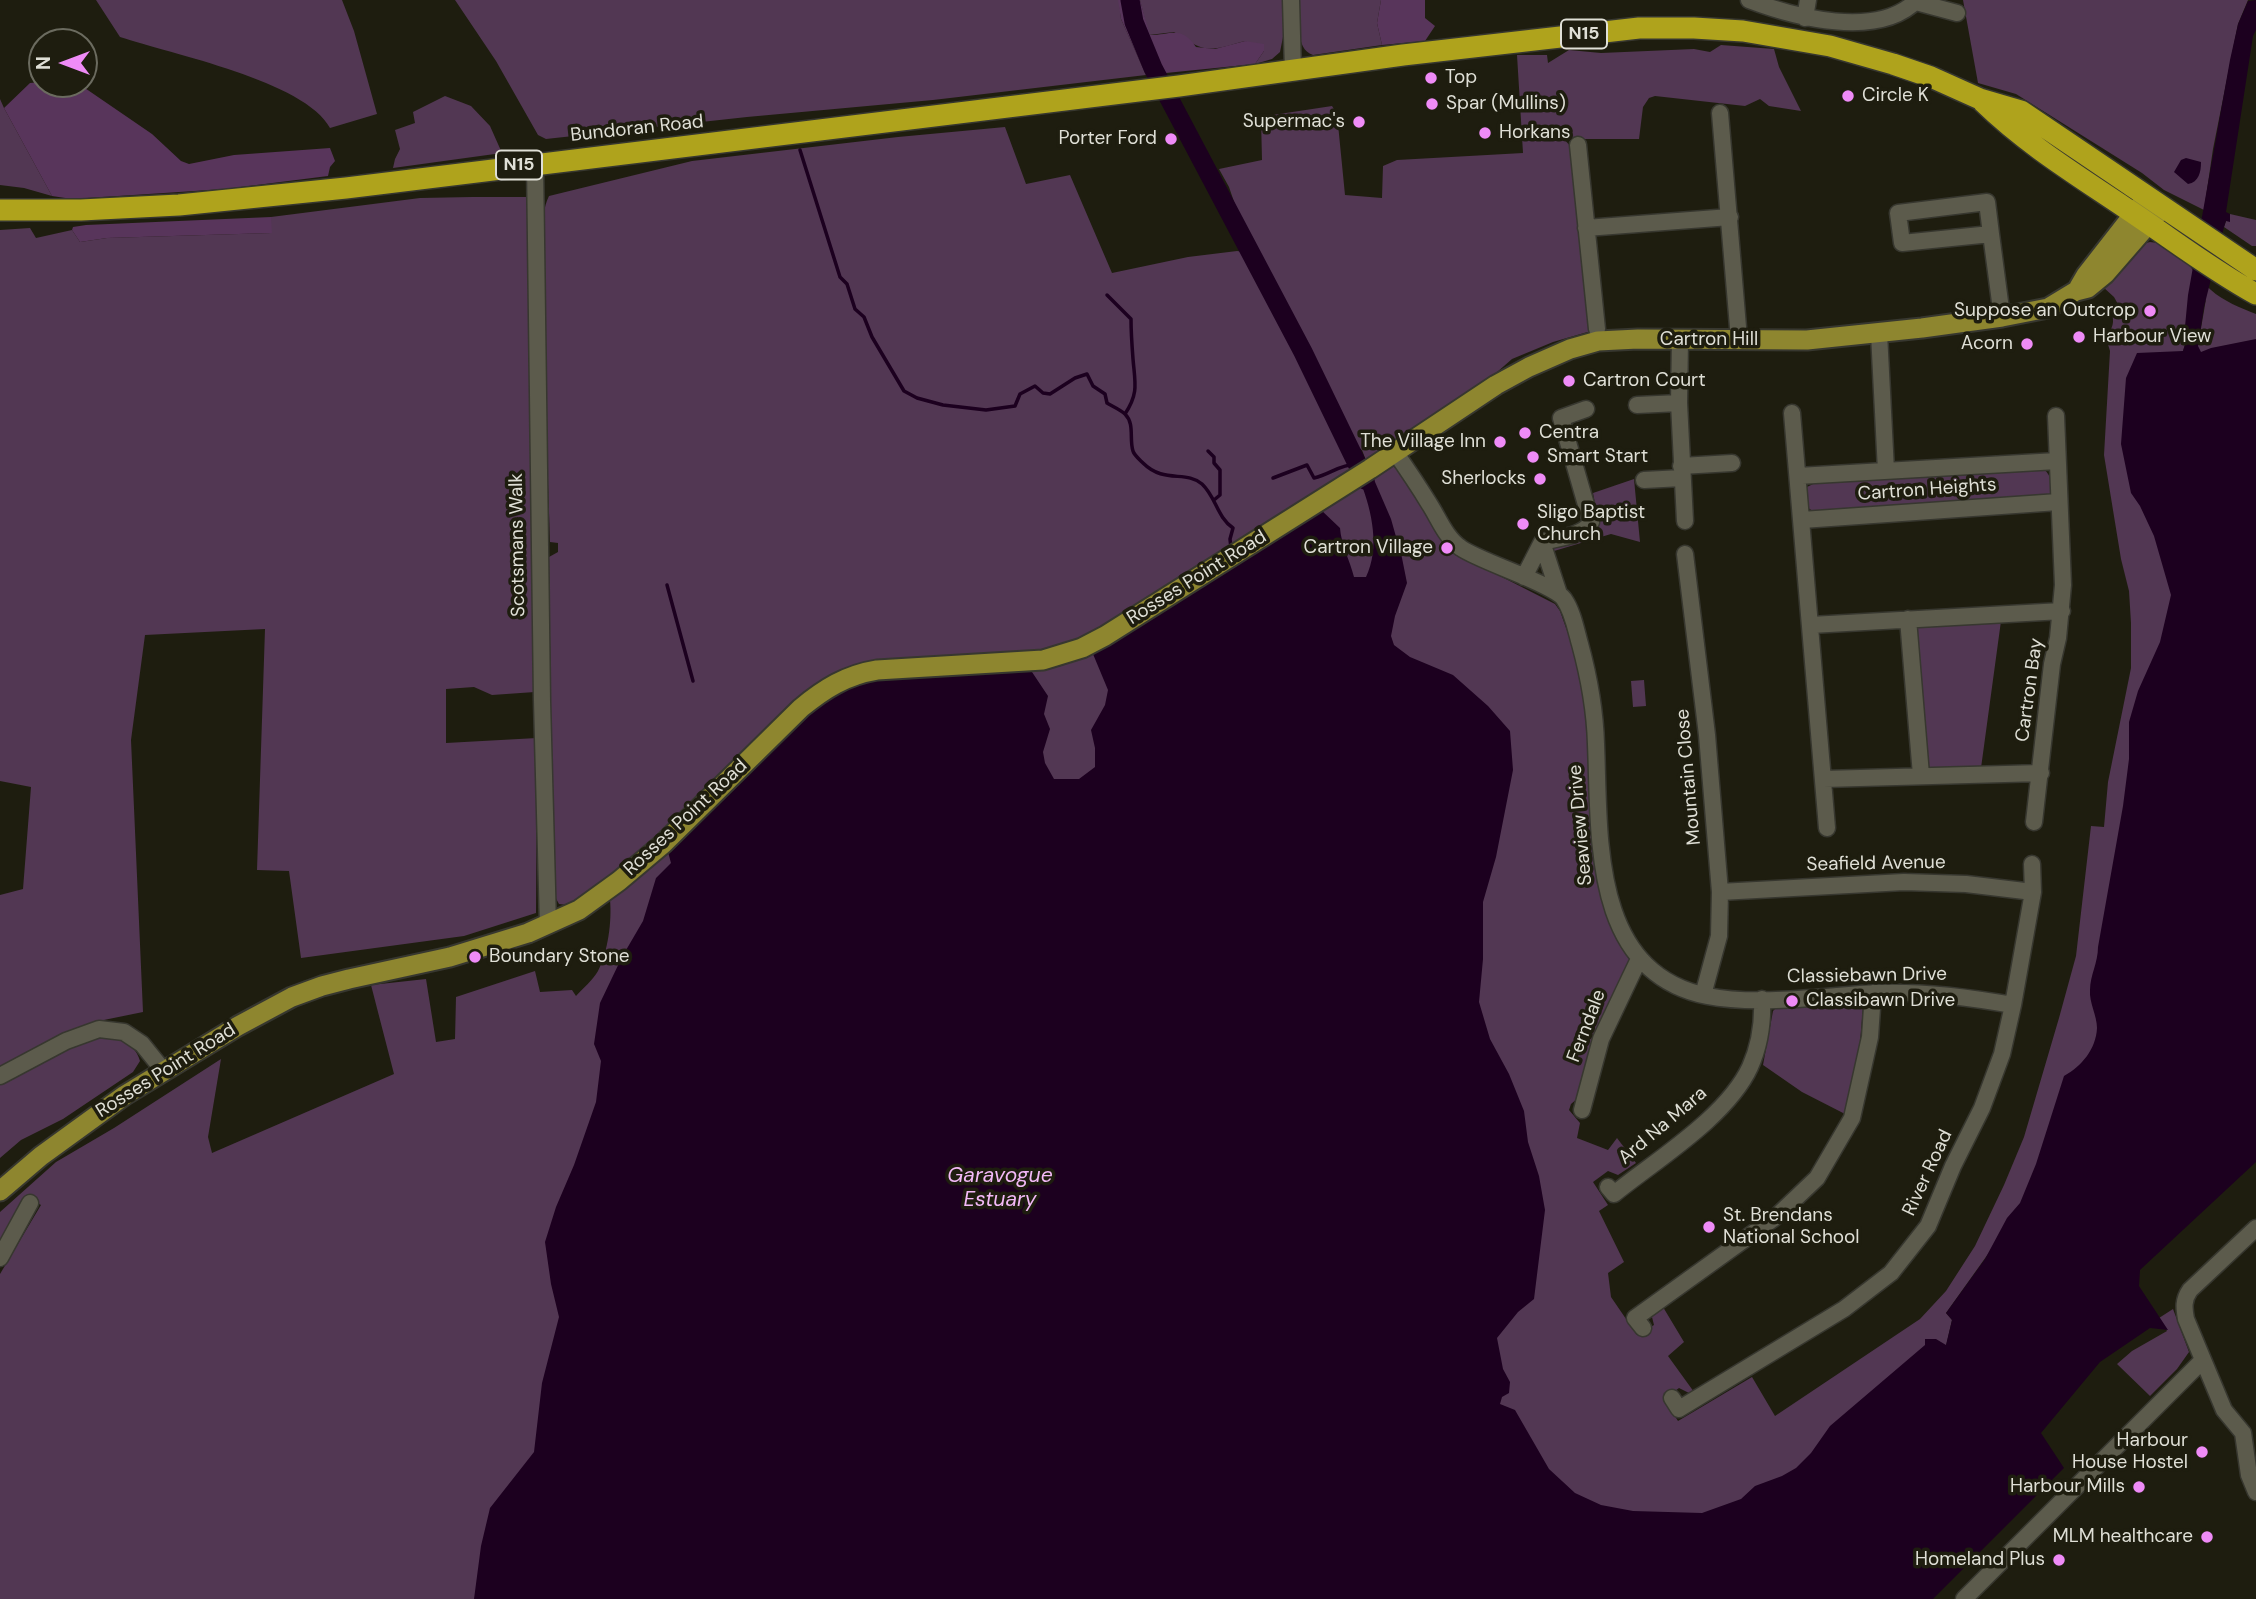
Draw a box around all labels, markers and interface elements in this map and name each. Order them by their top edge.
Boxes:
road number: N15 [1561,19,1607,48]
north arrow [28,28,98,98]
text: N [31,56,56,70]
place label: Top [1445,67,1477,89]
marker: Top [1423,70,1439,86]
place label: Circle K [1862,85,1929,107]
marker: Circle K [1840,88,1856,104]
place label: Spar (Mullins) [1446,93,1566,115]
marker: Spar (Mullins) [1424,96,1440,112]
street label: Bundoran Road [569,111,705,147]
place label: Supermac's [1243,111,1345,133]
marker: Supermac's [1351,114,1367,130]
place label: Horkans [1499,122,1571,144]
marker: Horkans [1477,125,1493,141]
place label: Porter Ford [1059,128,1157,150]
marker: Porter Ford [1163,131,1179,147]
road number: N15 [496,150,542,180]
place label: Suppose an Outcrop [1954,300,2136,322]
marker: Suppose an Outcrop [2142,303,2158,319]
place label: Harbour View [2093,326,2212,348]
street label: Cartron Hill [1660,329,1758,351]
marker: Harbour View [2071,329,2087,345]
place label: Acorn [1961,333,2013,355]
marker: Acorn [2019,336,2035,352]
place label: Cartron Court [1583,370,1706,392]
marker: Cartron Court [1561,373,1577,389]
place label: Centra [1539,422,1599,444]
marker: Centra [1517,425,1533,441]
place label: The Village Inn [1360,431,1486,453]
marker: The Village Inn [1492,434,1508,450]
place label: Smart Start [1547,446,1648,468]
marker: Smart Start [1525,449,1541,465]
place label: Sherlocks [1441,468,1526,490]
marker: Sherlocks [1532,471,1548,487]
street label: Scotsmans Walk [505,473,531,617]
street label: Cartron Heights [1857,474,1997,506]
place label: Sligo Baptist Church [1537,502,1645,546]
marker: Sligo Baptist Church [1515,516,1531,532]
street label: Rosses Point Road [1123,526,1271,630]
place label: Cartron Village [1304,537,1433,559]
marker: Cartron Village [1439,540,1455,556]
street label: Cartron Bay [2011,637,2049,743]
street label: Mountain Close [1672,708,1706,846]
street label: Rosses Point Road [620,755,752,881]
street label: Seaview Drive [1564,764,1598,886]
street label: Seafield Avenue [1806,851,1946,877]
place label: Boundary Stone [489,946,630,968]
marker: Boundary Stone [467,949,483,965]
street label: Classiebawn Drive [1787,963,1947,989]
street label: Ferndale [1563,987,1611,1065]
place label: Classibawn Drive [1806,990,1955,1012]
marker: Classibawn Drive [1784,993,1800,1009]
street label: Rosses Point Road [92,1019,240,1123]
street label: Ard Na Mara [1614,1082,1712,1170]
street label: River Road [1898,1126,1958,1220]
water label: Garavogue Estuary [947,1163,1053,1213]
place label: St. Brendans National School [1723,1205,1860,1249]
marker: St. Brendans National School [1701,1219,1717,1235]
place label: Harbour House Hostel [2072,1430,2188,1474]
marker: Harbour House Hostel [2194,1444,2210,1460]
place label: Harbour Mills [2010,1476,2125,1498]
marker: Harbour Mills [2131,1479,2147,1495]
place label: MLM healthcare [2053,1526,2193,1548]
marker: MLM healthcare [2199,1529,2215,1545]
place label: Homeland Plus [1915,1549,2045,1571]
marker: Homeland Plus [2051,1552,2067,1568]

